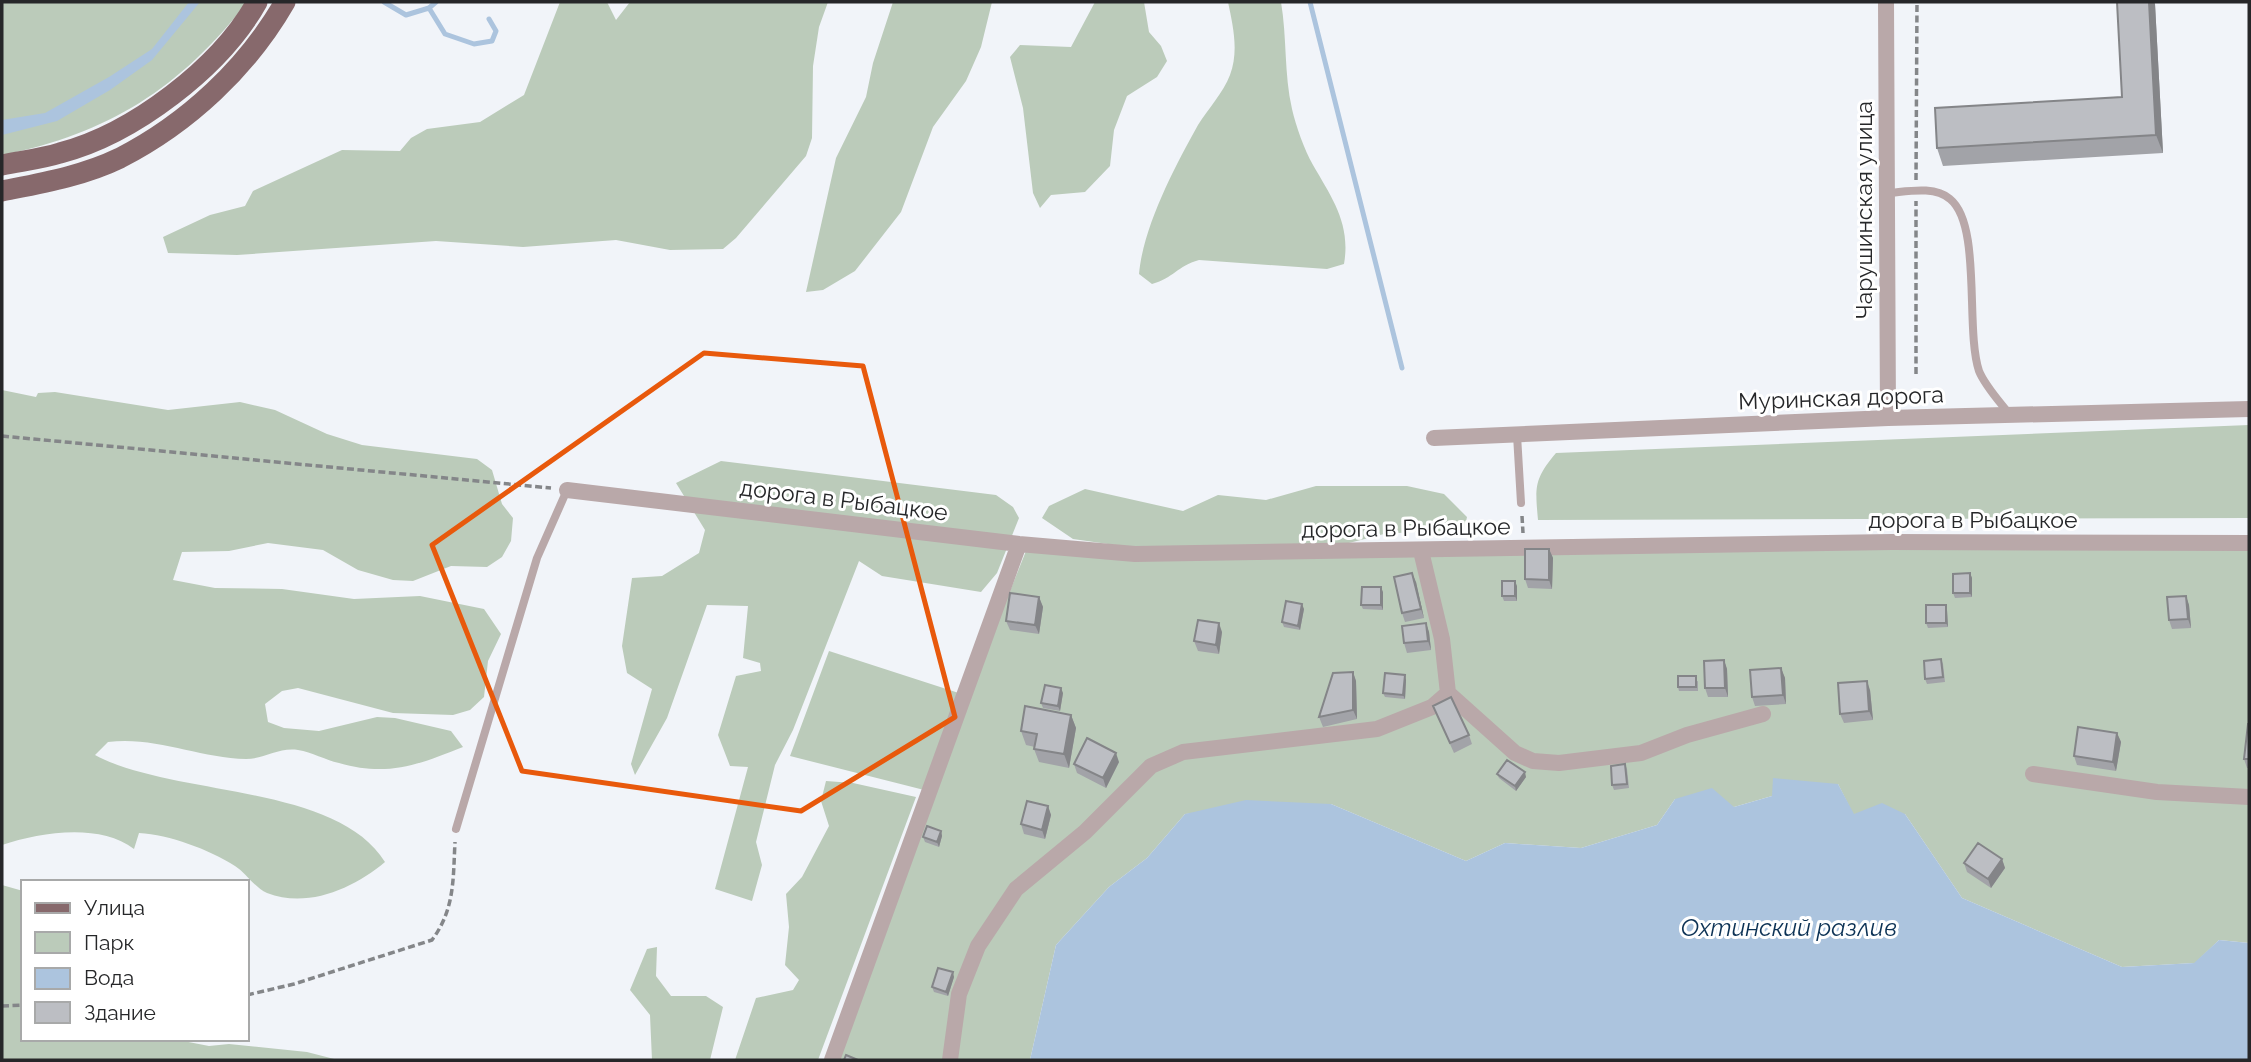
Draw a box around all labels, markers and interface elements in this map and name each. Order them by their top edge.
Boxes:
street label: Чарушинская улица [1850,101,1877,319]
street label: Муринская дорога [1738,380,1944,415]
street label: дорога в Рыбацкое [739,473,949,526]
street label: дорога в Рыбацкое [1868,506,2078,533]
street label: дорога в Рыбацкое [1301,512,1511,543]
legend [21,880,248,1041]
text: Улица [84,895,145,920]
water label: Охтинский разлив [1681,913,1897,942]
text: Парк [84,930,134,955]
text: Вода [84,965,134,990]
text: Здание [84,1000,156,1025]

